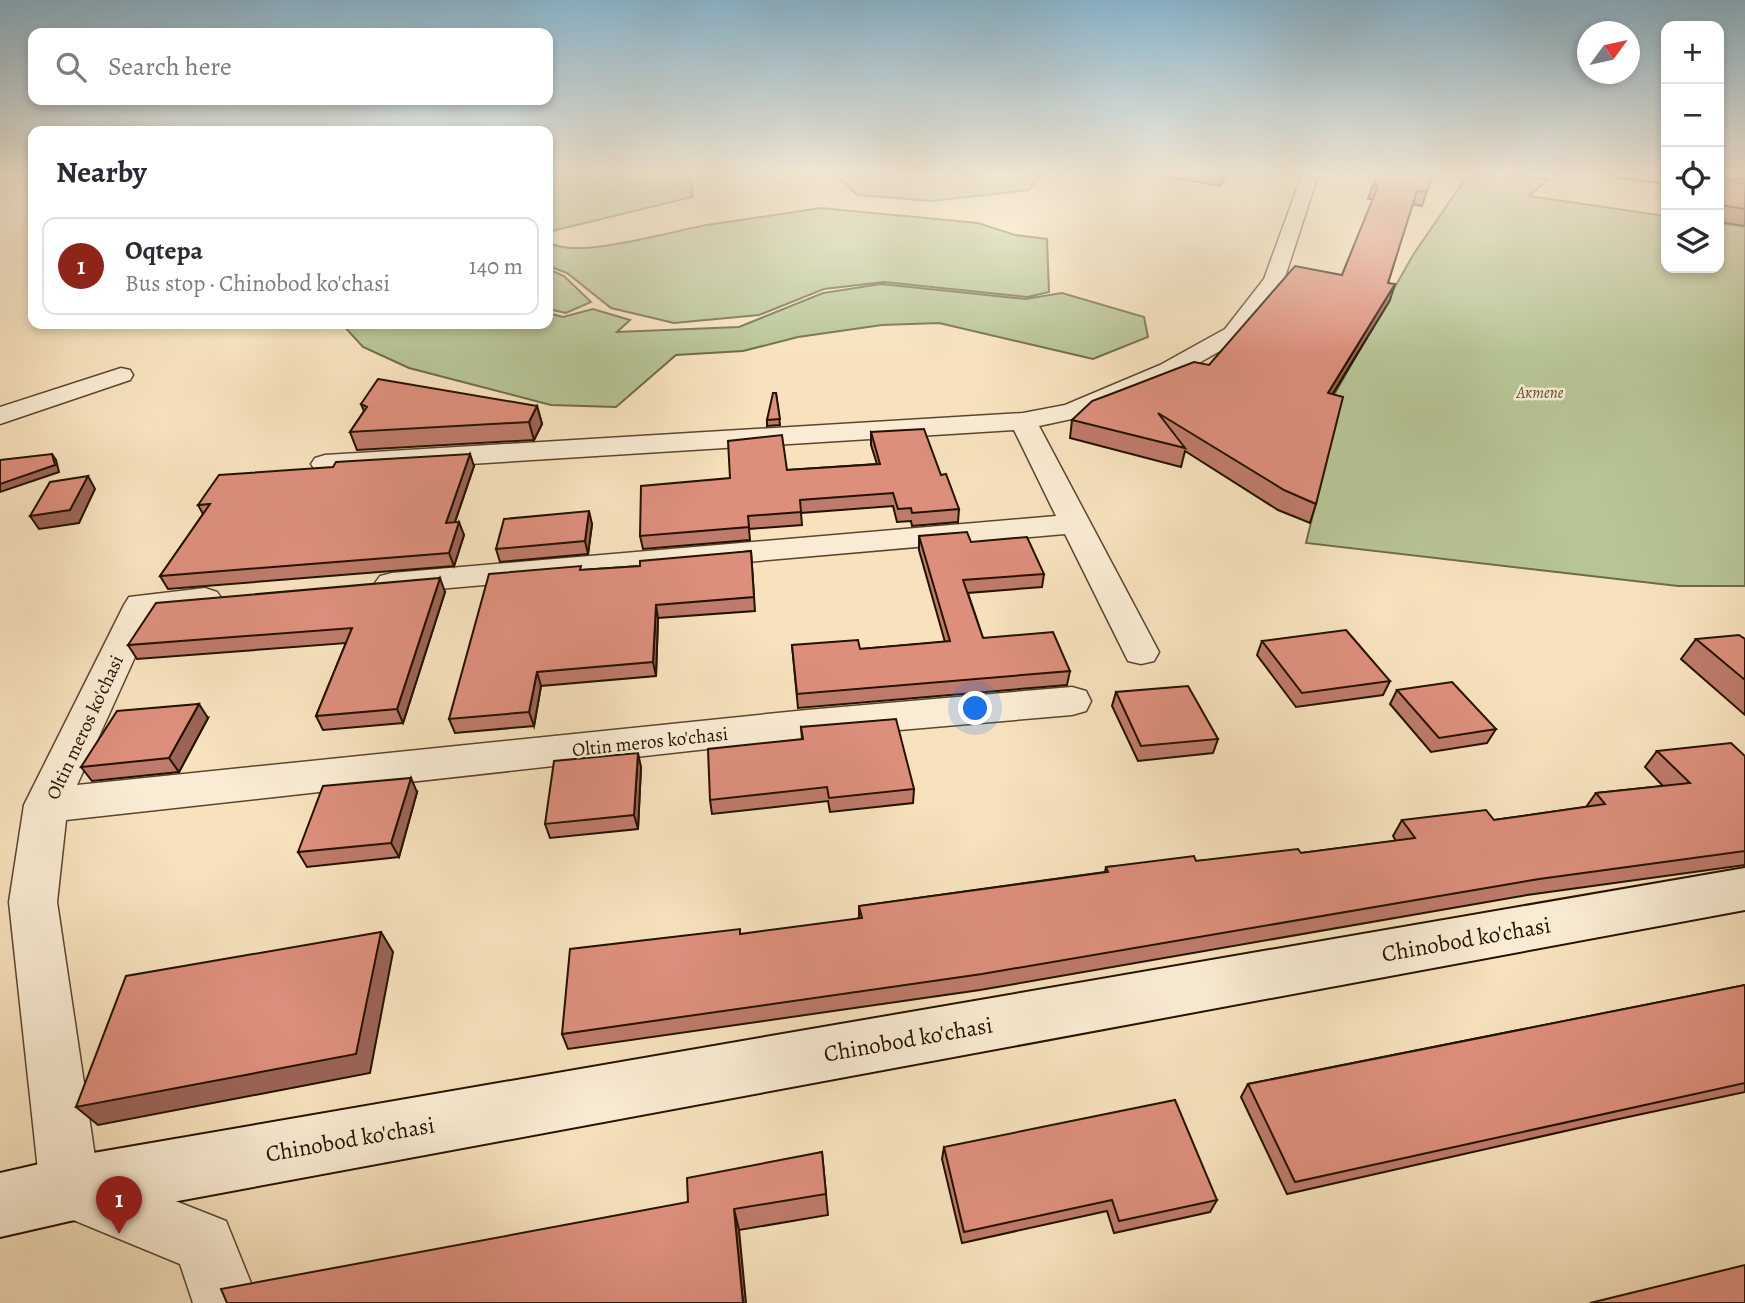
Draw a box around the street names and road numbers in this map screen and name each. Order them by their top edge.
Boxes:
street label: Oltin meros ko'chasi [40,651,130,804]
street label: Oltin meros ko'chasi [571,721,729,763]
street label: Chinobod ko'chasi [1379,909,1553,970]
street label: Chinobod ko'chasi [821,1009,995,1070]
street label: Chinobod ko'chasi [263,1109,437,1170]

